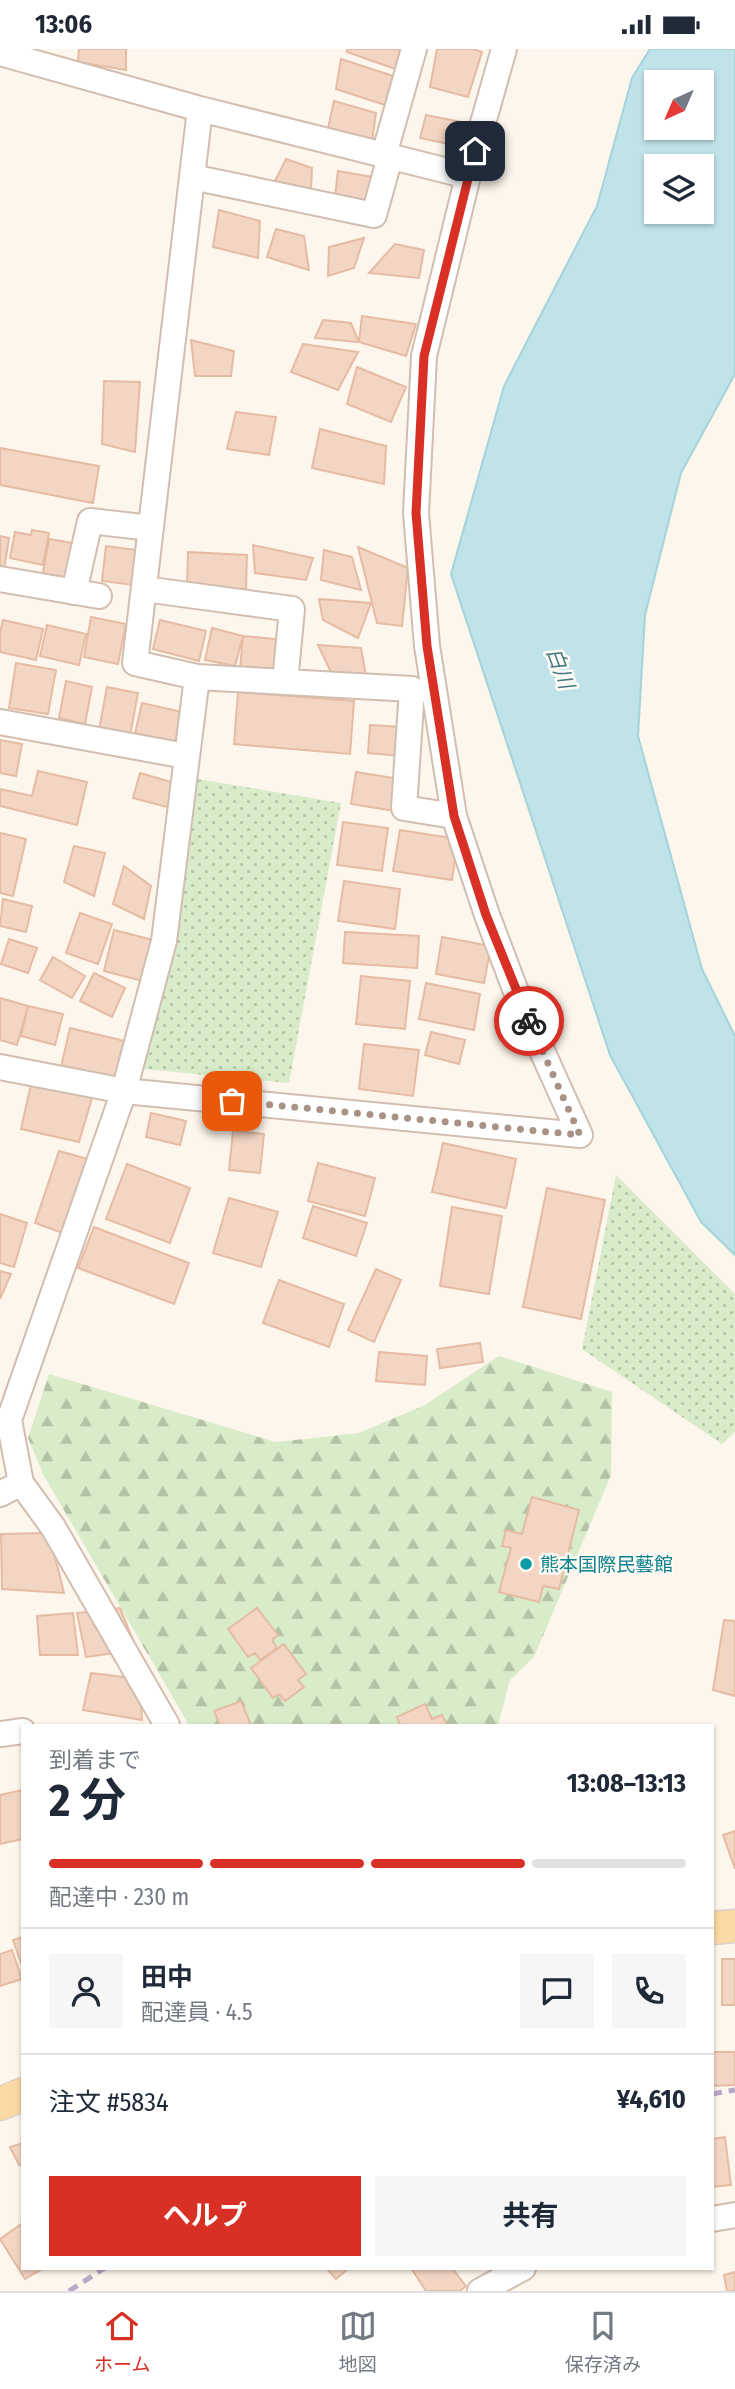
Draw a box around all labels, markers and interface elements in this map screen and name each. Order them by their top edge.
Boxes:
text: 13:06 [35,9,92,40]
north arrow [644,70,714,140]
map controls [644,70,714,224]
pin [445,121,505,181]
icon: home [456,132,494,170]
button: layers [644,154,714,224]
water label: 白川 [541,644,580,694]
courier [494,986,564,1056]
icon: bike [510,1002,548,1040]
pin [202,1071,262,1131]
icon: bag [213,1082,251,1120]
place label: 熊本国際民藝館 [540,1553,673,1576]
marker: 熊本国際民藝館 [518,1556,534,1572]
text: 到着まで [49,1746,141,1774]
text: 13:08–13:13 [567,1768,686,1799]
text: 2 分 [49,1773,126,1828]
text: 配達中 · 230 m [49,1883,189,1911]
button: person [49,1954,123,2028]
button: chat [520,1954,594,2028]
button: phone [612,1954,686,2028]
text: 田中 [141,1962,193,1993]
text: 配達員 · 4.5 [141,1998,252,2026]
text: ¥4,610 [617,2084,686,2115]
text: 注文 #5834 [49,2087,169,2118]
button: ヘルプ [49,2176,361,2256]
button: 共有 [375,2176,686,2256]
tab: ホーム [94,2307,151,2376]
tab: 地図 [339,2307,377,2376]
tab: 保存済み [565,2307,641,2376]

